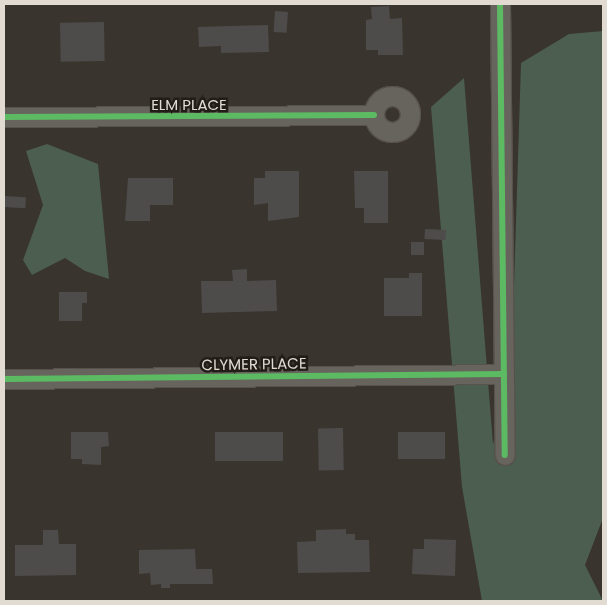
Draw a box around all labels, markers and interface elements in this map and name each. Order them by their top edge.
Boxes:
street label: ELM PLACE [151,96,227,114]
street label: CLYMER PLACE [201,354,307,374]

